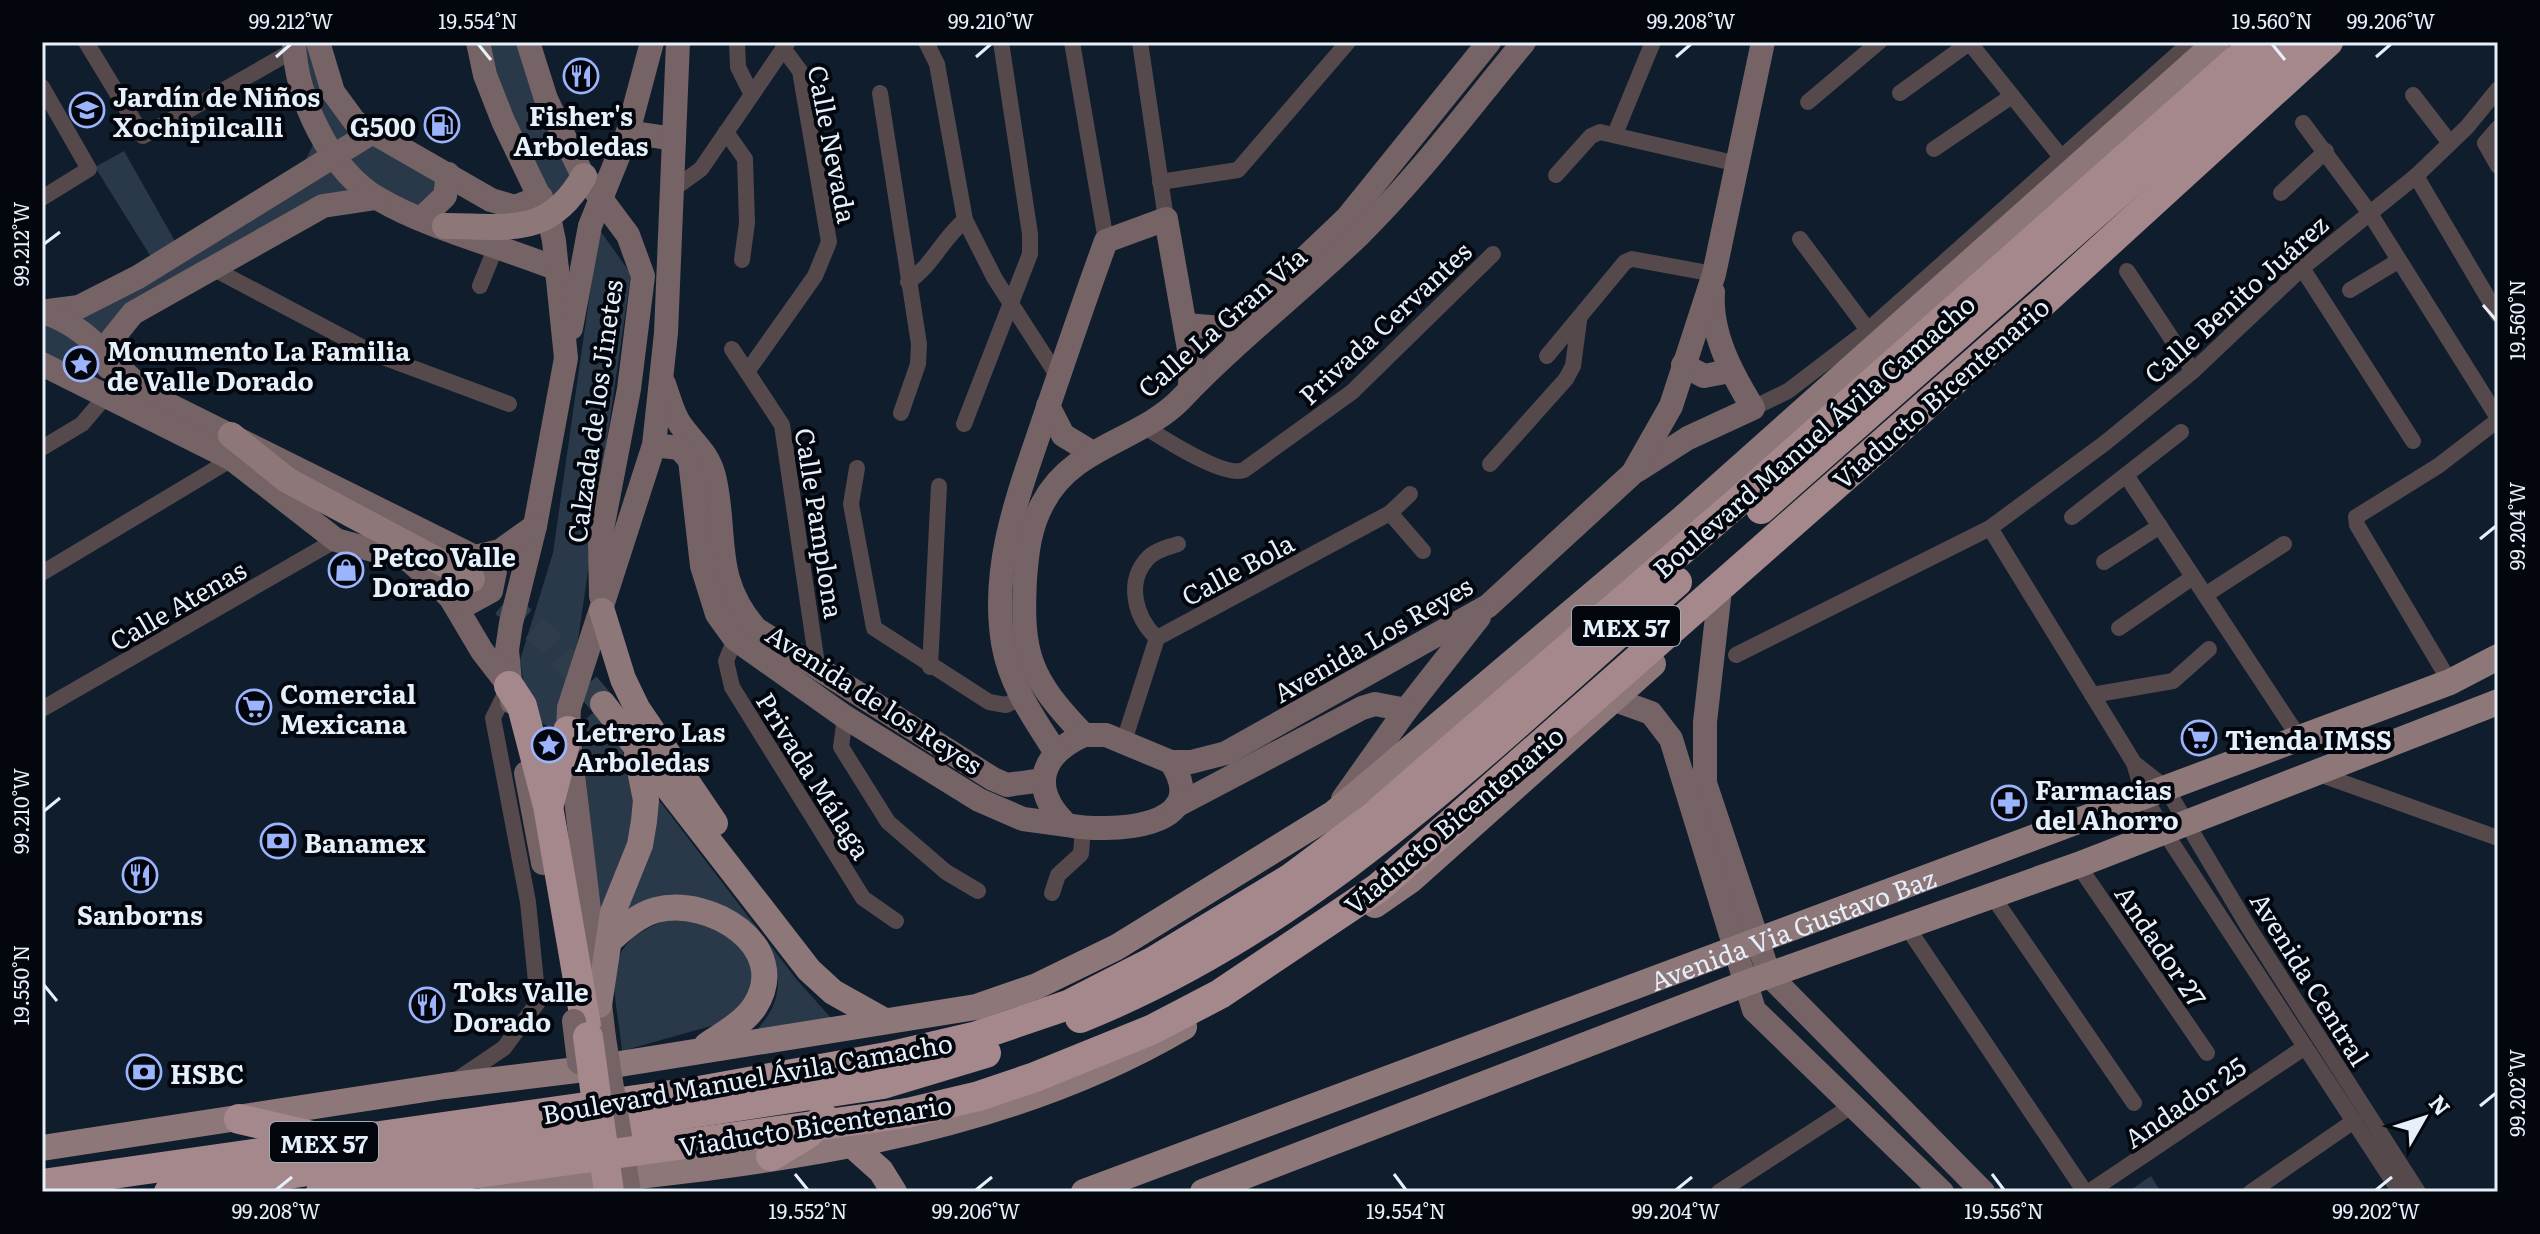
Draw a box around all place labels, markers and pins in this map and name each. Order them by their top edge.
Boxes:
restaurant icon: Fisher's Arboledas [562,57,600,95]
place label: Jardín de Niños Xochipilcalli [113,76,320,145]
school or university icon: Jardín de Niños Xochipilcalli [68,91,106,129]
place label: Fisher's Arboledas [514,95,648,164]
place label: G500 [350,106,416,145]
fuel station icon: G500 [423,106,461,144]
place label: Monumento La Familia de Valle Dorado [107,330,410,399]
place icon: Monumento La Familia de Valle Dorado [62,345,100,383]
place label: Petco Valle Dorado [372,536,516,605]
shop icon: Petco Valle Dorado [327,551,365,589]
place label: Comercial Mexicana [280,673,416,742]
supermarket icon: Comercial Mexicana [235,688,273,726]
place label: Letrero Las Arboledas [575,711,725,780]
supermarket icon: Tienda IMSS [2180,719,2218,757]
place label: Tienda IMSS [2225,719,2392,758]
place icon: Letrero Las Arboledas [530,726,568,764]
place label: Farmacias del Ahorro [2035,769,2179,838]
pharmacy icon: Farmacias del Ahorro [1990,784,2028,822]
bank icon: Banamex [259,822,297,860]
place label: Banamex [304,822,426,861]
restaurant icon: Sanborns [121,856,159,894]
place label: Sanborns [77,894,203,933]
place label: Toks Valle Dorado [453,971,589,1040]
restaurant icon: Toks Valle Dorado [408,986,446,1024]
bank icon: HSBC [125,1053,163,1091]
place label: HSBC [170,1053,244,1092]

